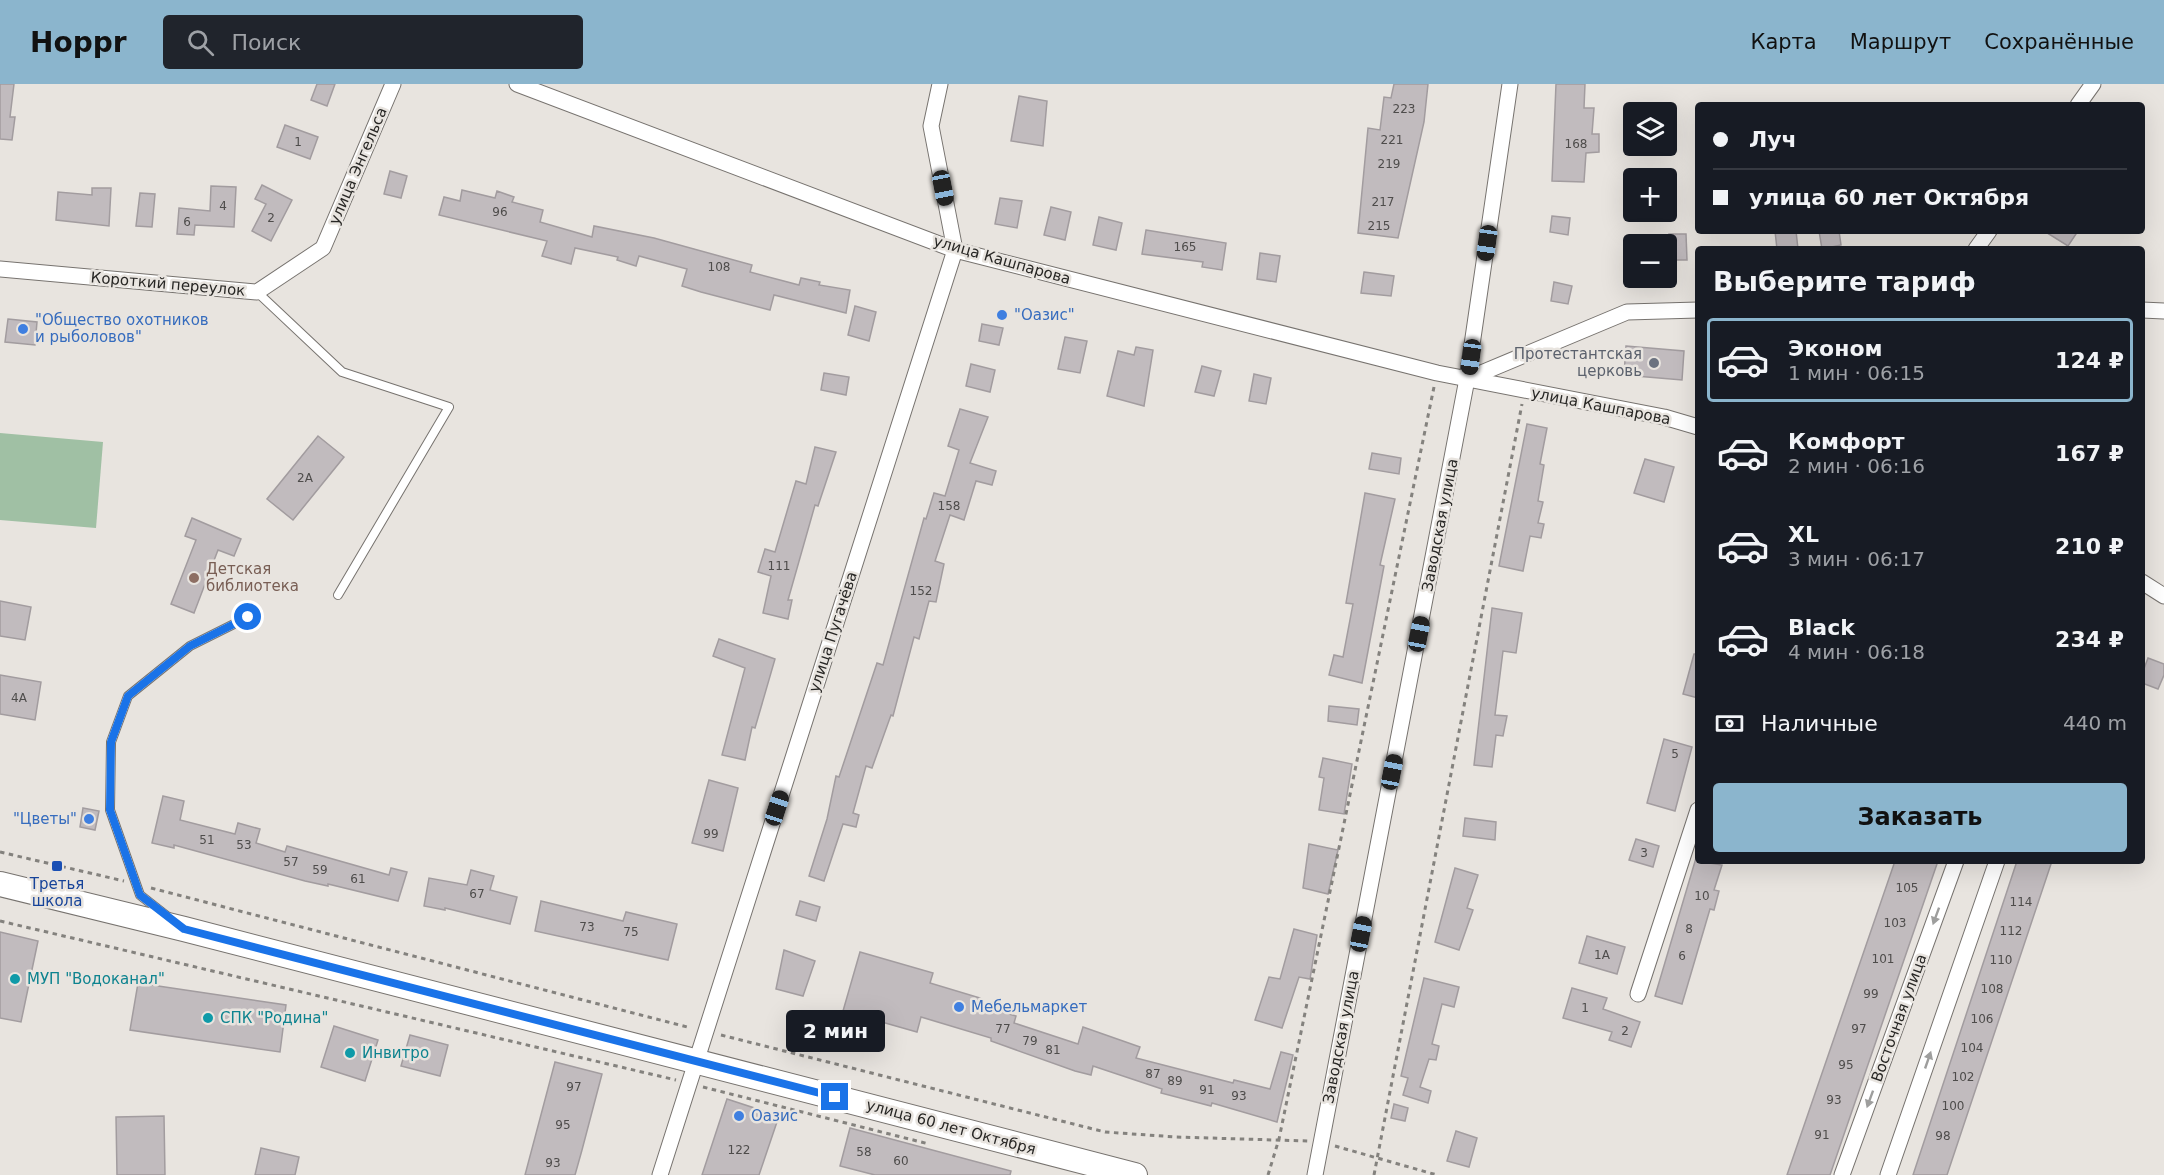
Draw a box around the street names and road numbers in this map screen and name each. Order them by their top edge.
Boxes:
street label: улица Энгельса [325,105,391,227]
street label: улица Кашпарова [931,232,1073,288]
street label: Короткий переулок [90,268,246,300]
street label: улица Кашпарова [1530,384,1672,428]
street label: Заводская улица [1418,457,1462,593]
street label: улица Пугачёва [805,569,861,695]
street label: Восточная улица [1867,952,1931,1084]
street label: Заводская улица [1319,969,1363,1105]
street label: улица 60 лет Октября [864,1096,1038,1158]

